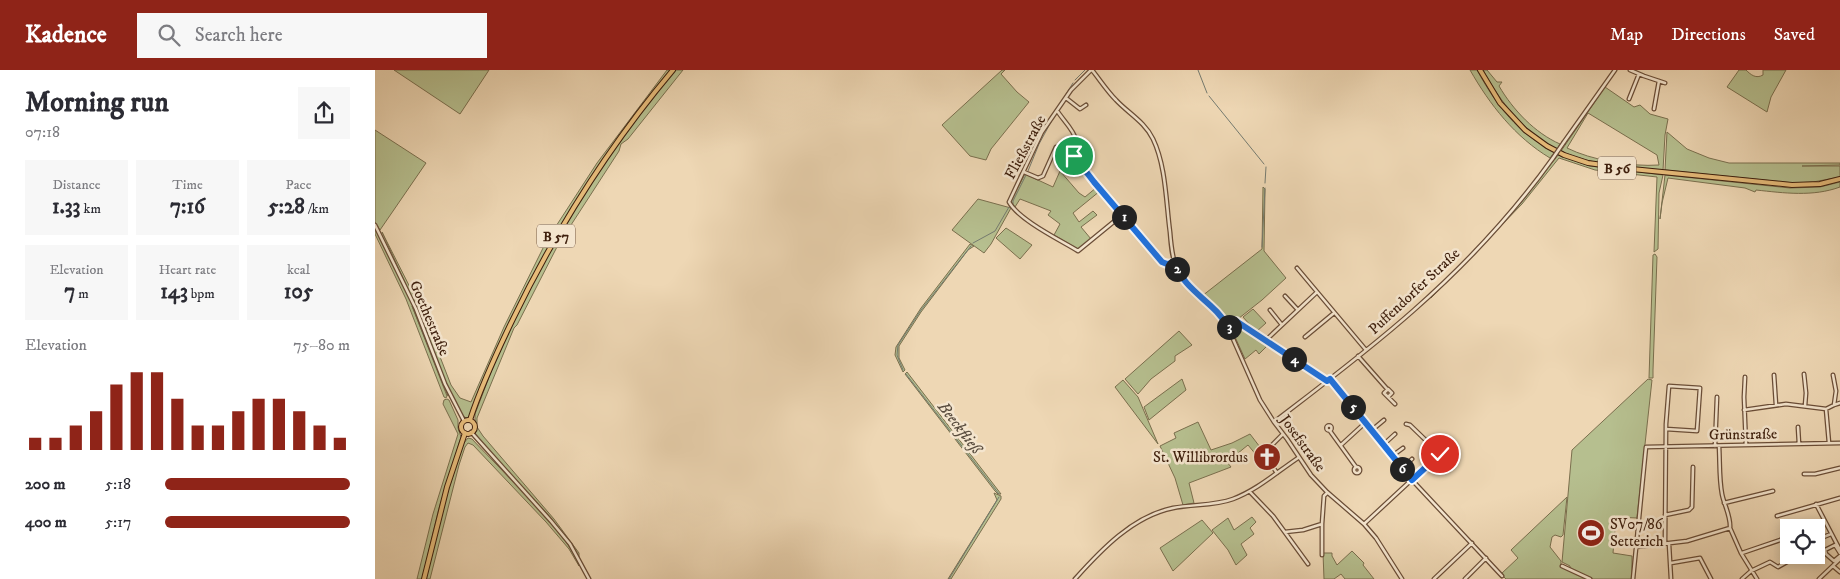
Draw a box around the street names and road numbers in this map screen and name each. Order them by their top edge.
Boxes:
street label: Fließstraße [1001,112,1050,183]
road number: B 56 [1598,156,1636,180]
road number: B 57 [537,224,575,248]
street label: Puffendorfer Straße [1365,244,1464,339]
street label: Goethestraße [405,278,454,359]
street label: Josefstraße [1274,409,1330,476]
street label: Grünstraße [1709,424,1777,445]

